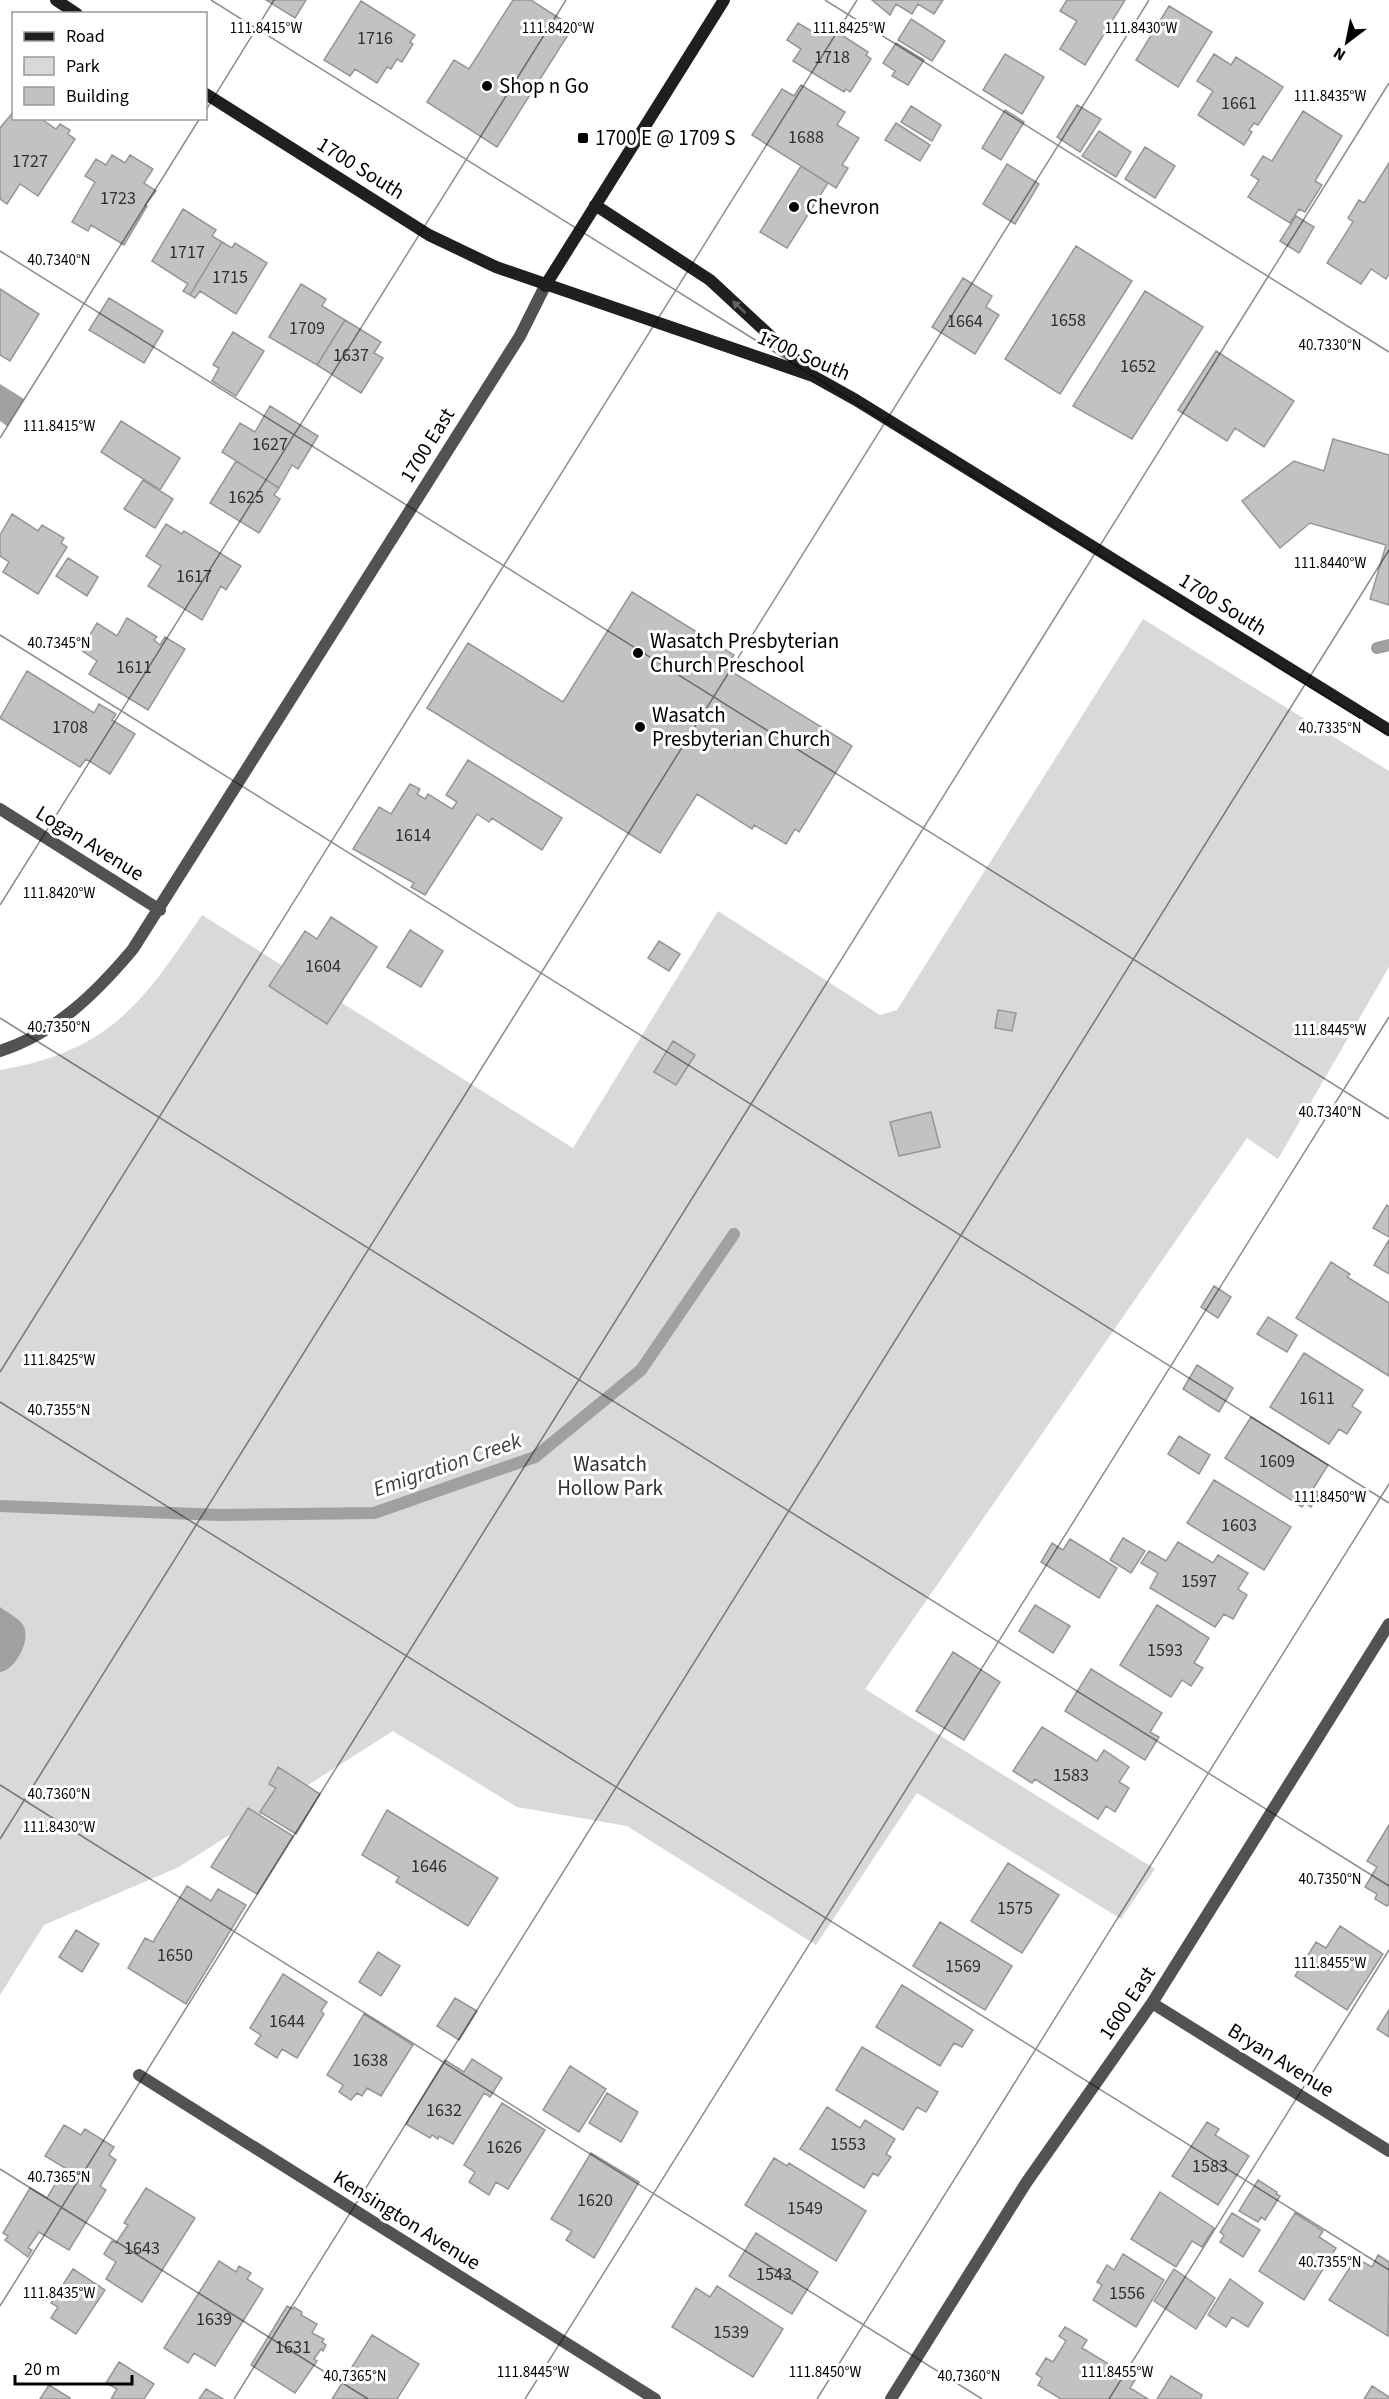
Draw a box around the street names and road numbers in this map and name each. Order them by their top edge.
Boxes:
street label: 1700 South [311,129,411,207]
street label: 1700 South [753,322,855,388]
street label: 1700 East [392,402,462,488]
street label: 1700 South [1173,565,1273,643]
street label: Logan Avenue [30,798,150,888]
street label: 1600 East [1091,1960,1163,2046]
street label: Bryan Avenue [1222,2015,1340,2105]
street label: Kensington Avenue [328,2163,486,2277]

